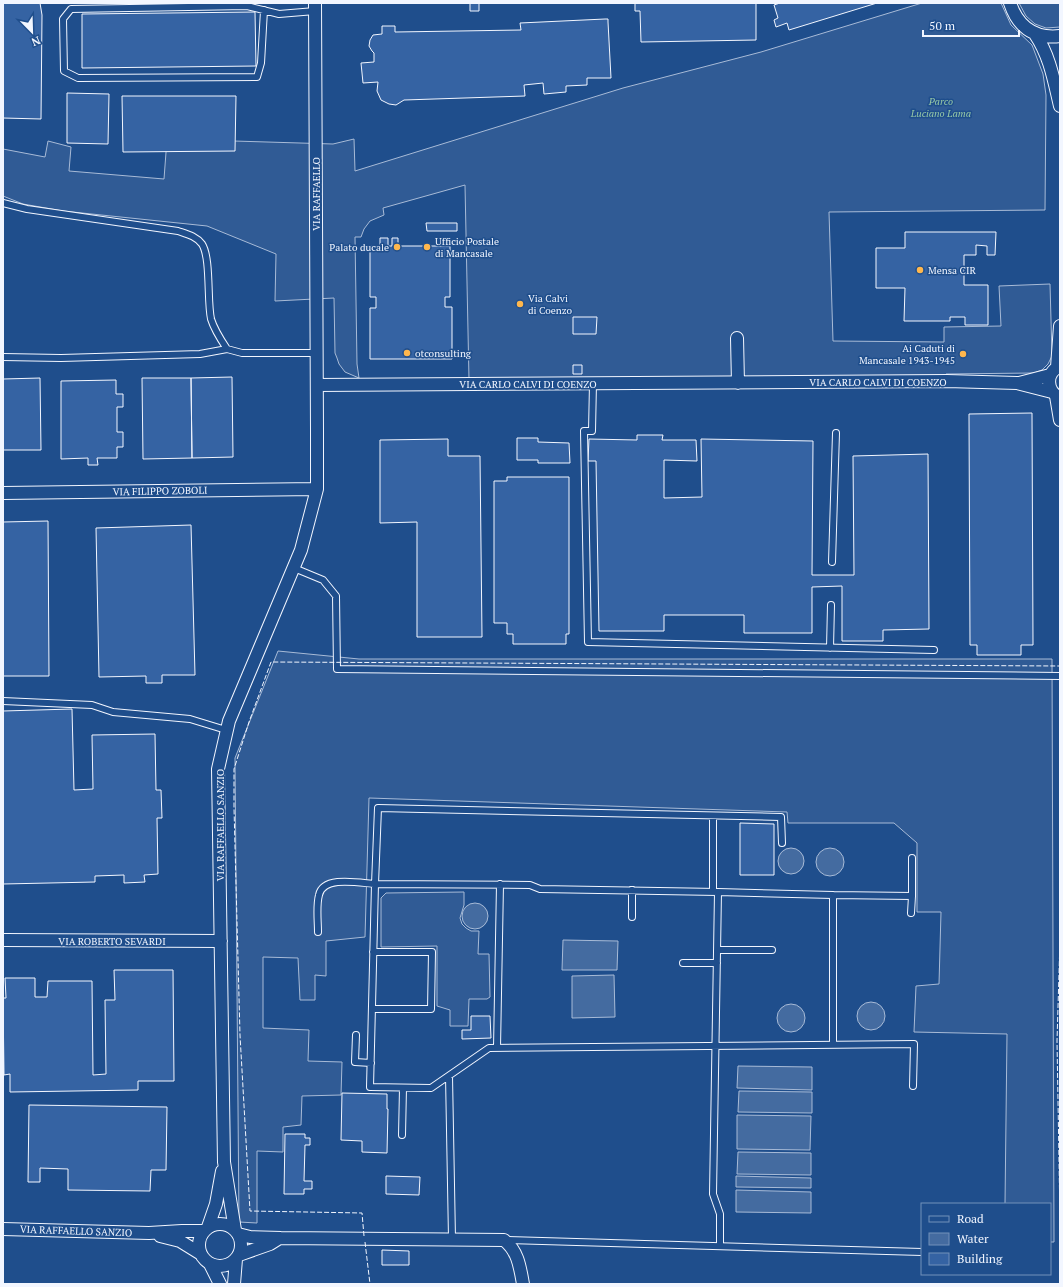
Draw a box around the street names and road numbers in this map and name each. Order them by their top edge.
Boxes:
street label: VIA RAFFAELLO [310,157,323,231]
street label: VIA CARLO CALVI DI COENZO [809,376,947,389]
street label: VIA CARLO CALVI DI COENZO [459,378,597,391]
street label: VIA FILIPPO ZOBOLI [112,484,208,498]
street label: VIA RAFFAELLO SANZIO [214,769,227,881]
street label: VIA ROBERTO SEVARDI [58,935,166,948]
street label: VIA RAFFAELLO SANZIO [20,1223,132,1239]

